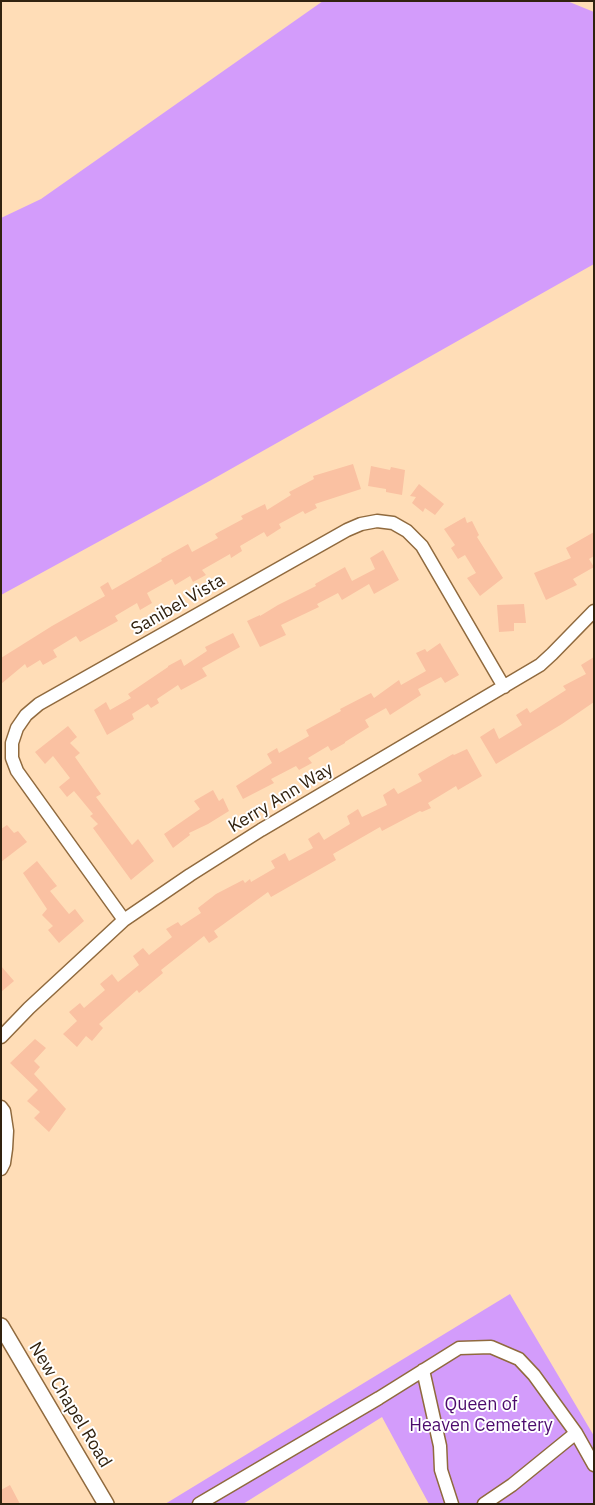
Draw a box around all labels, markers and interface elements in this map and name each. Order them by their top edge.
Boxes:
street label: Sanibel Vista [127,570,229,640]
street label: Kerry Ann Way [225,758,337,838]
street label: New Chapel Road [24,1338,116,1472]
park label: Queen of Heaven Cemetery [409,1394,553,1436]

